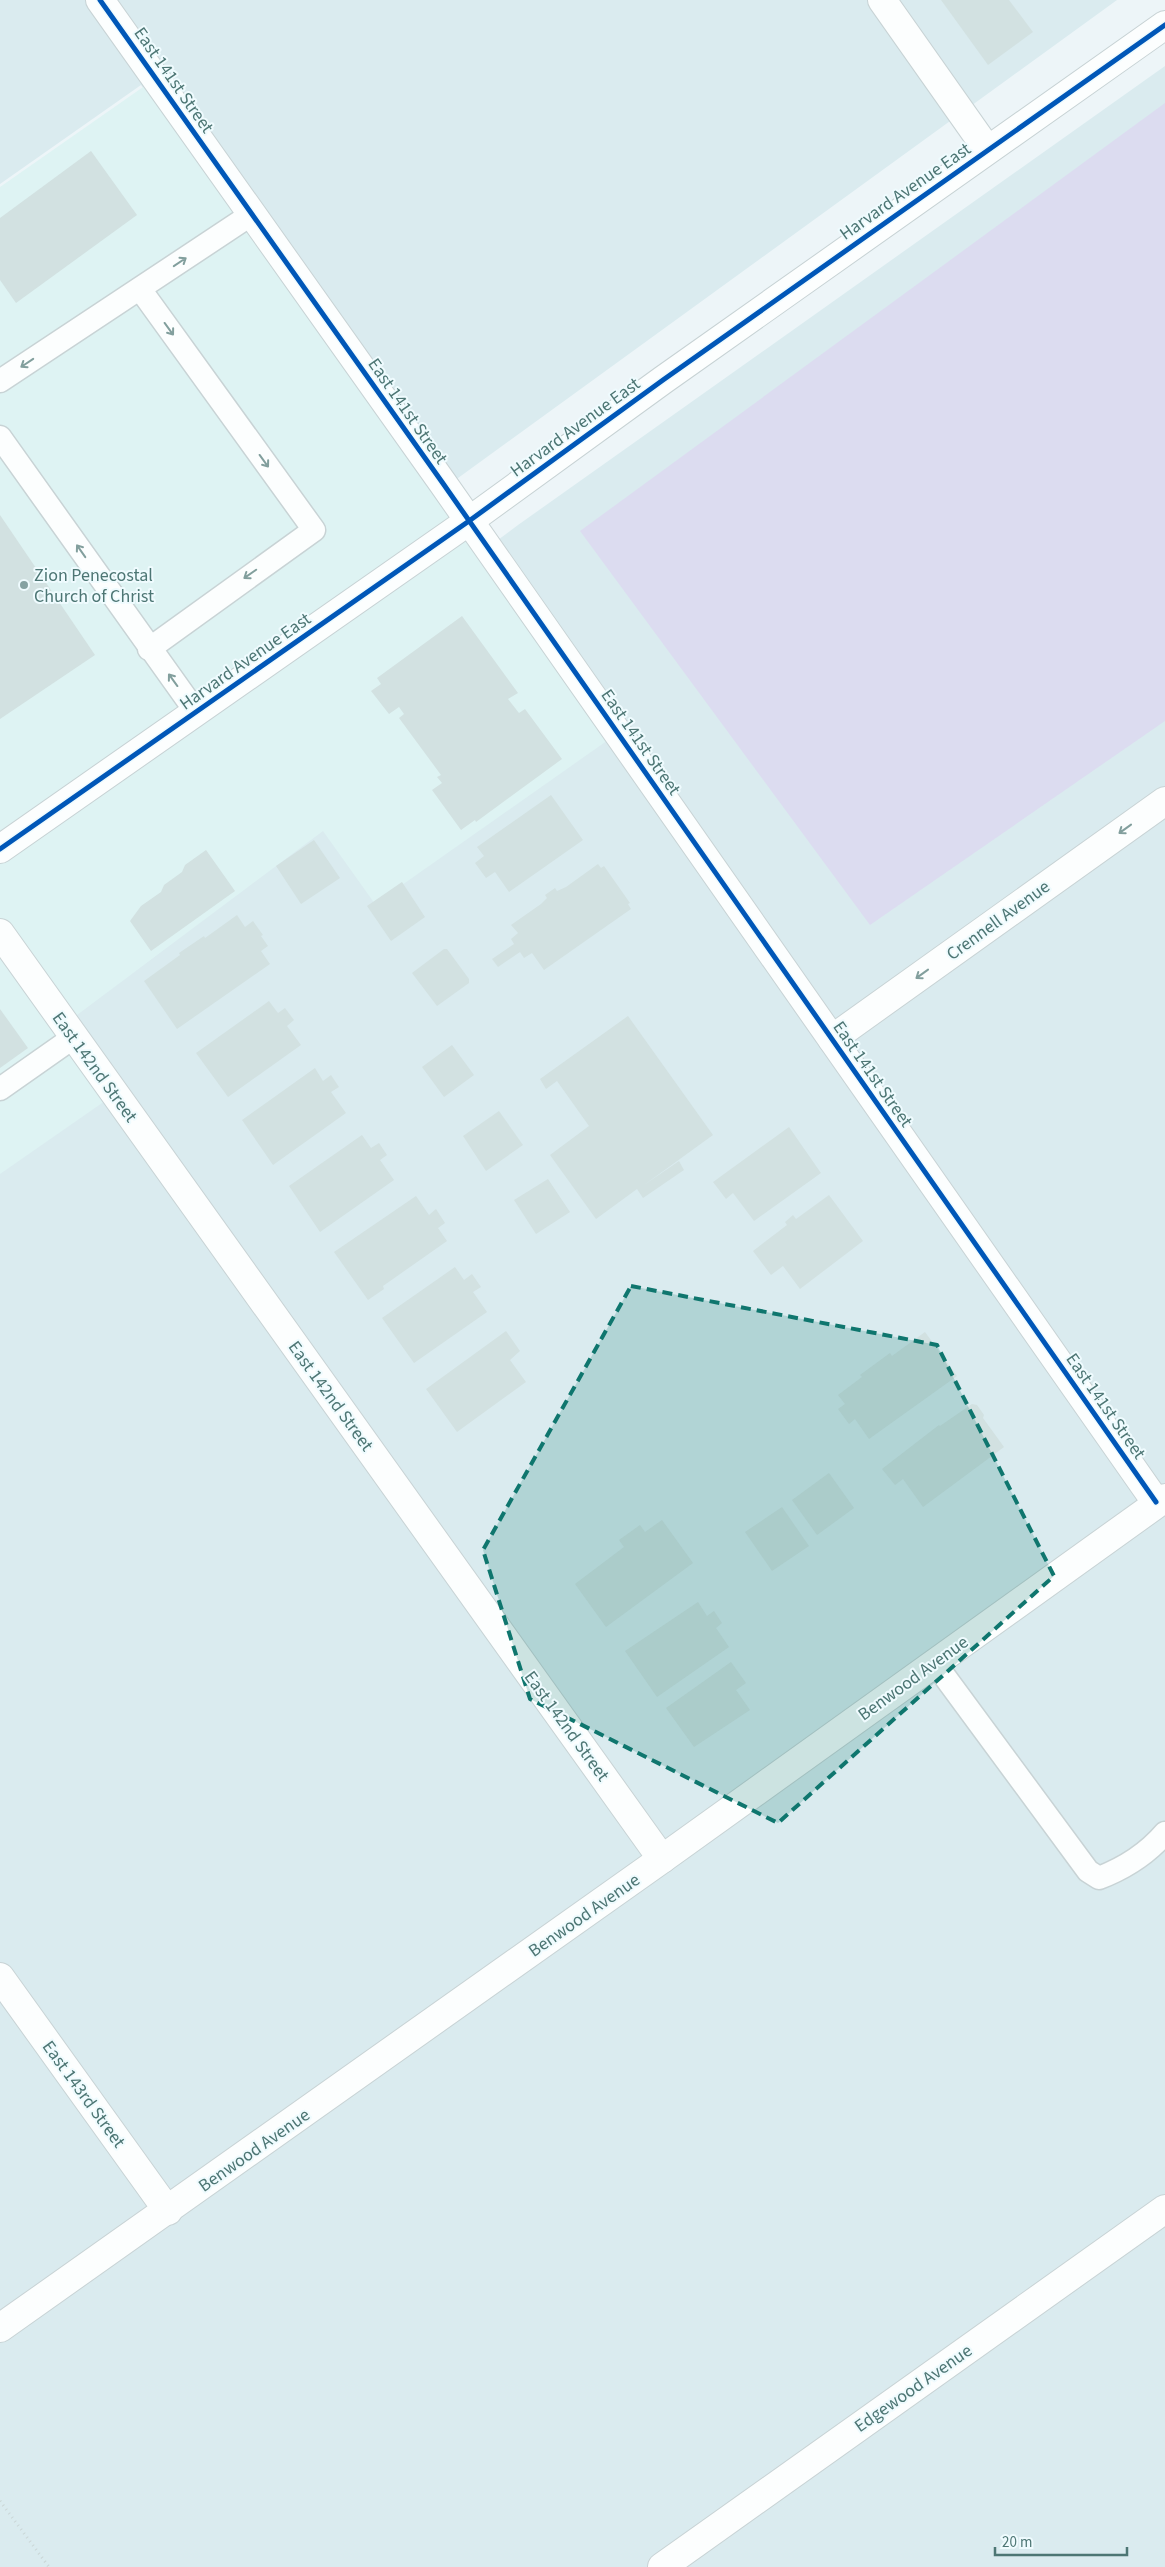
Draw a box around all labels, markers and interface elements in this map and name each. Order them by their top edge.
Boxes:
street label: East 141st Street [128,22,219,138]
street label: Harvard Avenue East [835,137,976,246]
one-way arrow [173,257,187,267]
one-way arrow [163,322,174,335]
street label: East 141st Street [362,353,453,469]
one-way arrow [20,358,34,368]
street label: Harvard Avenue East [505,372,645,483]
one-way arrow [259,454,269,468]
one-way arrow [76,544,86,558]
place label: Zion Penecostal Church of Christ [34,563,154,609]
one-way arrow [244,569,258,579]
marker: Zion Penecostal Church of Christ [18,579,30,591]
street label: Harvard Avenue East [175,607,316,716]
one-way arrow [168,673,178,687]
street label: East 141st Street [595,684,686,800]
one-way arrow [1118,824,1132,834]
street label: Crennell Avenue [942,874,1055,966]
one-way arrow [916,969,929,980]
street label: East 142nd Street [46,1007,143,1128]
street label: East 141st Street [827,1016,918,1132]
street label: East 142nd Street [282,1336,379,1457]
street label: East 141st Street [1060,1348,1151,1464]
street label: Benwood Avenue [853,1630,974,1727]
street label: East 142nd Street [518,1666,615,1787]
street label: Benwood Avenue [524,1868,645,1963]
street label: East 143rd Street [36,2036,131,2153]
street label: Benwood Avenue [194,2103,315,2198]
street label: Edgewood Avenue [849,2338,977,2438]
scale bar [995,2524,1128,2556]
text: 20 m [1002,2532,1032,2553]

